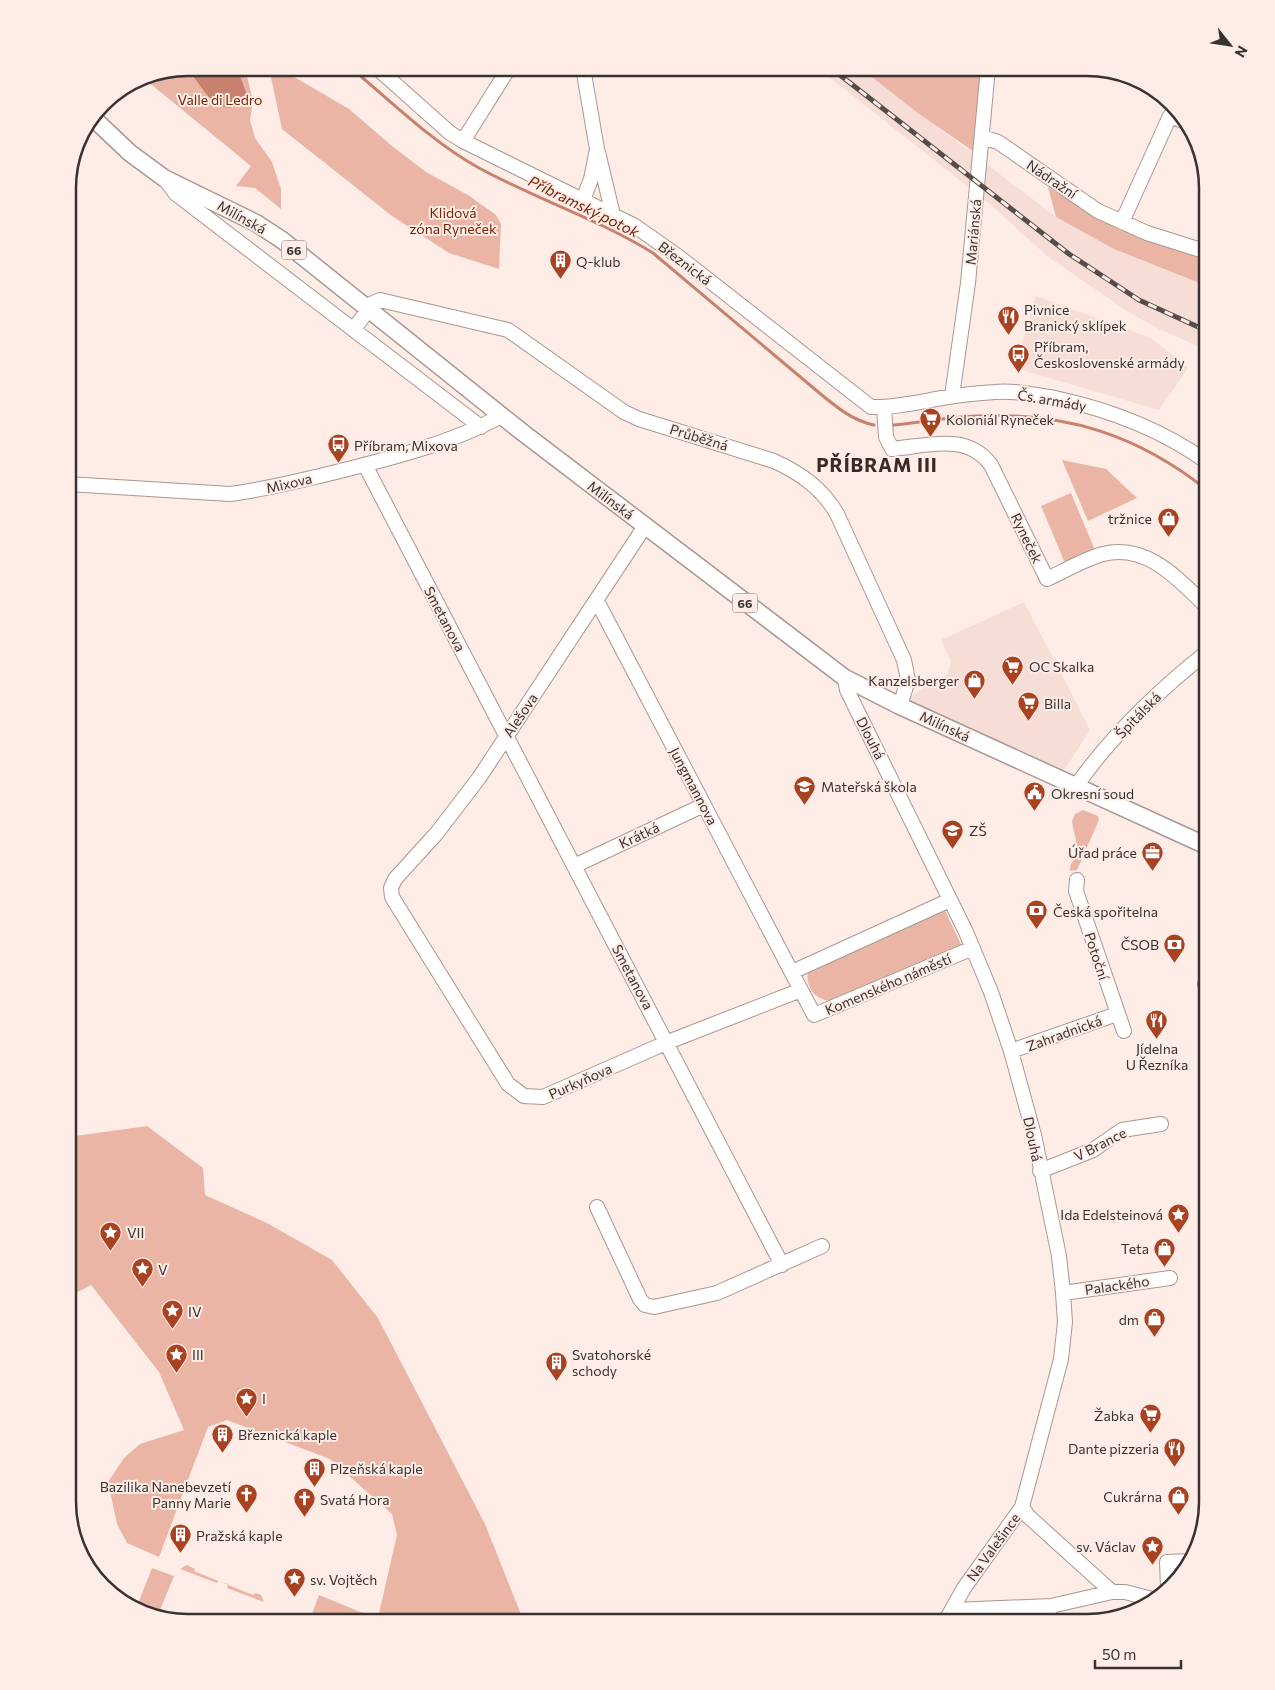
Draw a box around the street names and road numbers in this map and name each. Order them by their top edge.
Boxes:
street label: Nádražní [1024,156,1081,202]
street label: Milínská [215,197,269,237]
street label: Mariánská [962,198,984,266]
street label: Březnická [655,238,715,288]
road number: 66 [282,240,306,260]
street label: Čs. armády [1016,386,1088,414]
street label: Průběžná [668,420,730,454]
street label: Mixova [264,469,314,497]
street label: Milínská [585,477,637,523]
street label: Ryneček [1008,510,1047,566]
street label: Smetanova [421,584,469,654]
road number: 66 [732,594,758,612]
street label: Špitálská [1112,688,1164,742]
street label: Alešova [499,690,541,740]
street label: Milínská [917,707,973,745]
street label: Dlouhá [853,714,889,762]
street label: Jungmannova [666,744,722,828]
street label: Krátká [616,818,662,852]
street label: Potoční [1081,930,1113,982]
street label: Smetanova [609,942,657,1012]
street label: Komenského náměstí [822,950,954,1018]
street label: Zahradnická [1024,1012,1104,1054]
street label: Purkyňova [546,1059,614,1103]
street label: Dlouhá [1020,1115,1046,1163]
street label: V Brance [1071,1124,1129,1164]
street label: Palackého [1084,1272,1150,1298]
street label: Na Valešince [963,1510,1023,1584]

